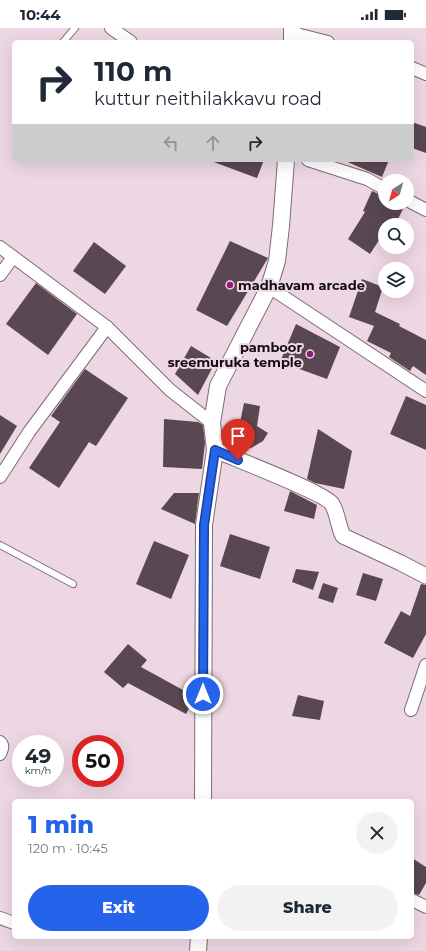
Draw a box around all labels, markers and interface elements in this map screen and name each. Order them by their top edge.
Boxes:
text: 10:44 [20,5,61,24]
text: 110 m [94,54,172,88]
icon: right [28,56,80,108]
text: kuttur neithilakkavu road [94,88,322,110]
icon: left [160,132,182,154]
icon: ahead [202,132,224,154]
icon: right [244,132,266,154]
north arrow [378,174,414,210]
map controls [378,174,414,298]
button: search [378,218,414,254]
button: layers [378,262,414,298]
place label: madhavam arcade [238,277,365,293]
marker: madhavam arcade [225,280,235,290]
place label: pamboor sreemuruka temple [168,339,302,370]
marker: pamboor sreemuruka temple [305,349,315,359]
pin [221,419,255,460]
icon: arrive [227,425,249,447]
position arrow [182,673,224,715]
speed limit sign: 50 [72,735,124,787]
text: 49 [25,744,51,768]
text: km/h [25,764,51,777]
text: 1 min [28,810,94,839]
button: close [356,812,398,854]
text: 120 m · 10:45 [28,840,108,856]
button: Exit [28,885,209,931]
button: Share [217,885,398,931]

